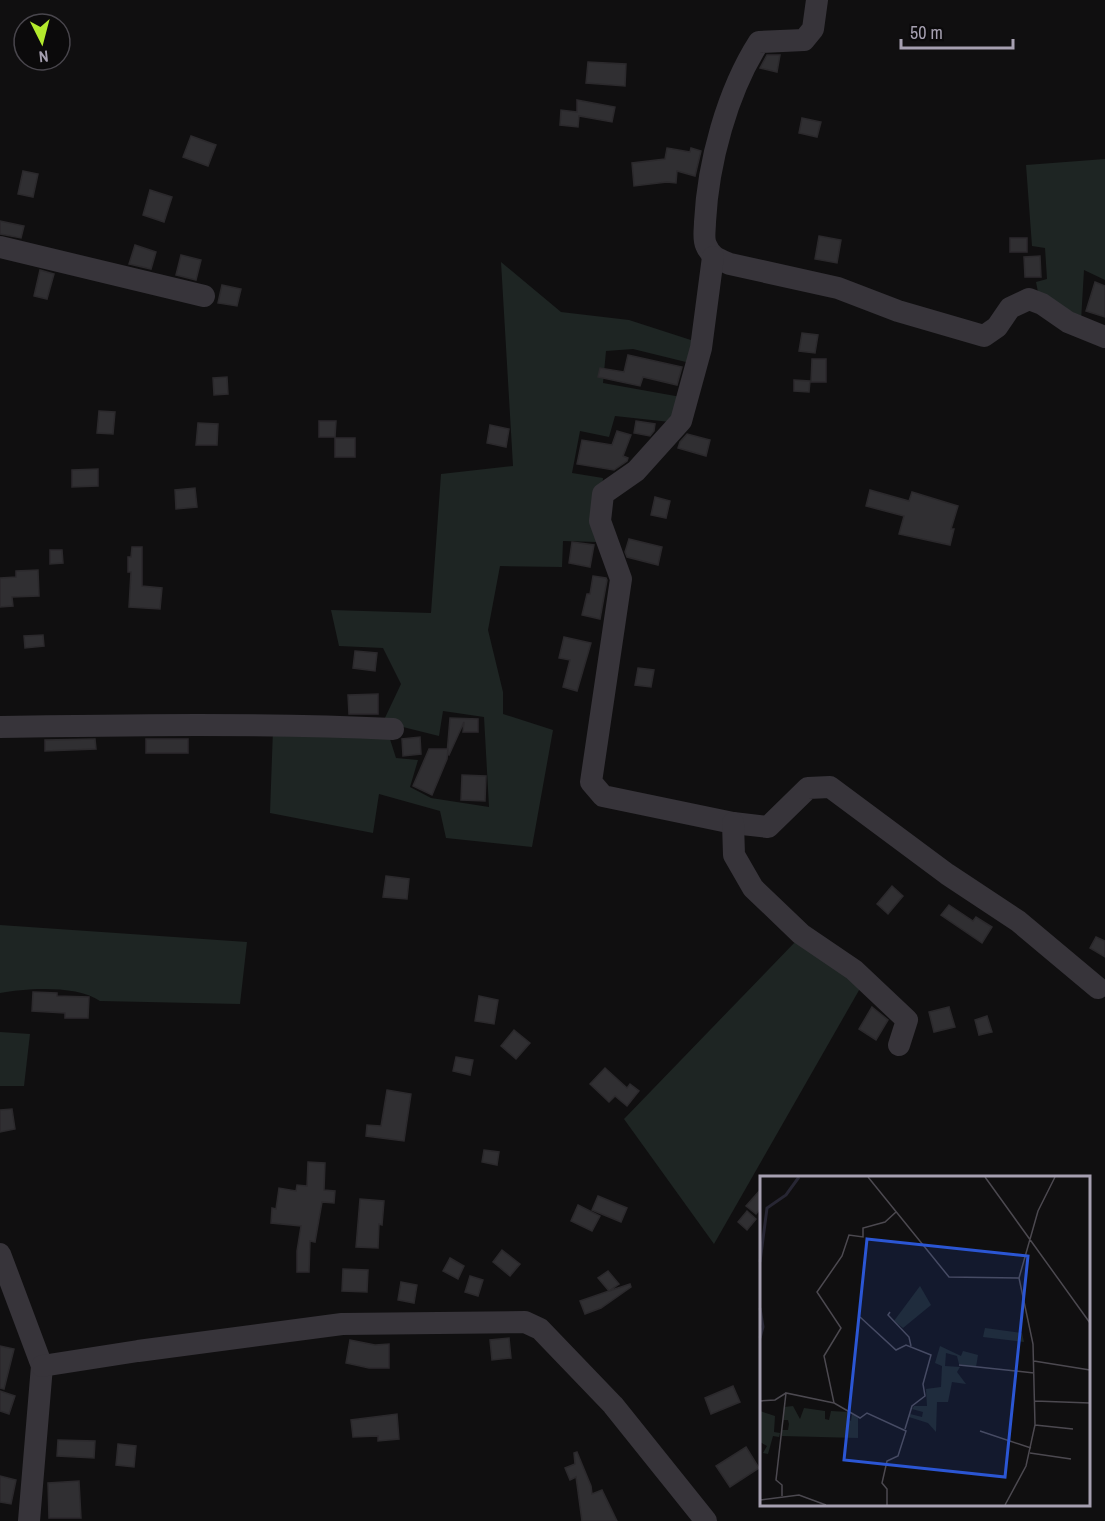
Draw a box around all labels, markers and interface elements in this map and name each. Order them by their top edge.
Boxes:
north arrow [12,12,72,72]
scale bar [901,12,1014,50]
text: 50 m [910,20,943,45]
text: N [38,45,49,68]
inset map [760,1176,1090,1506]

